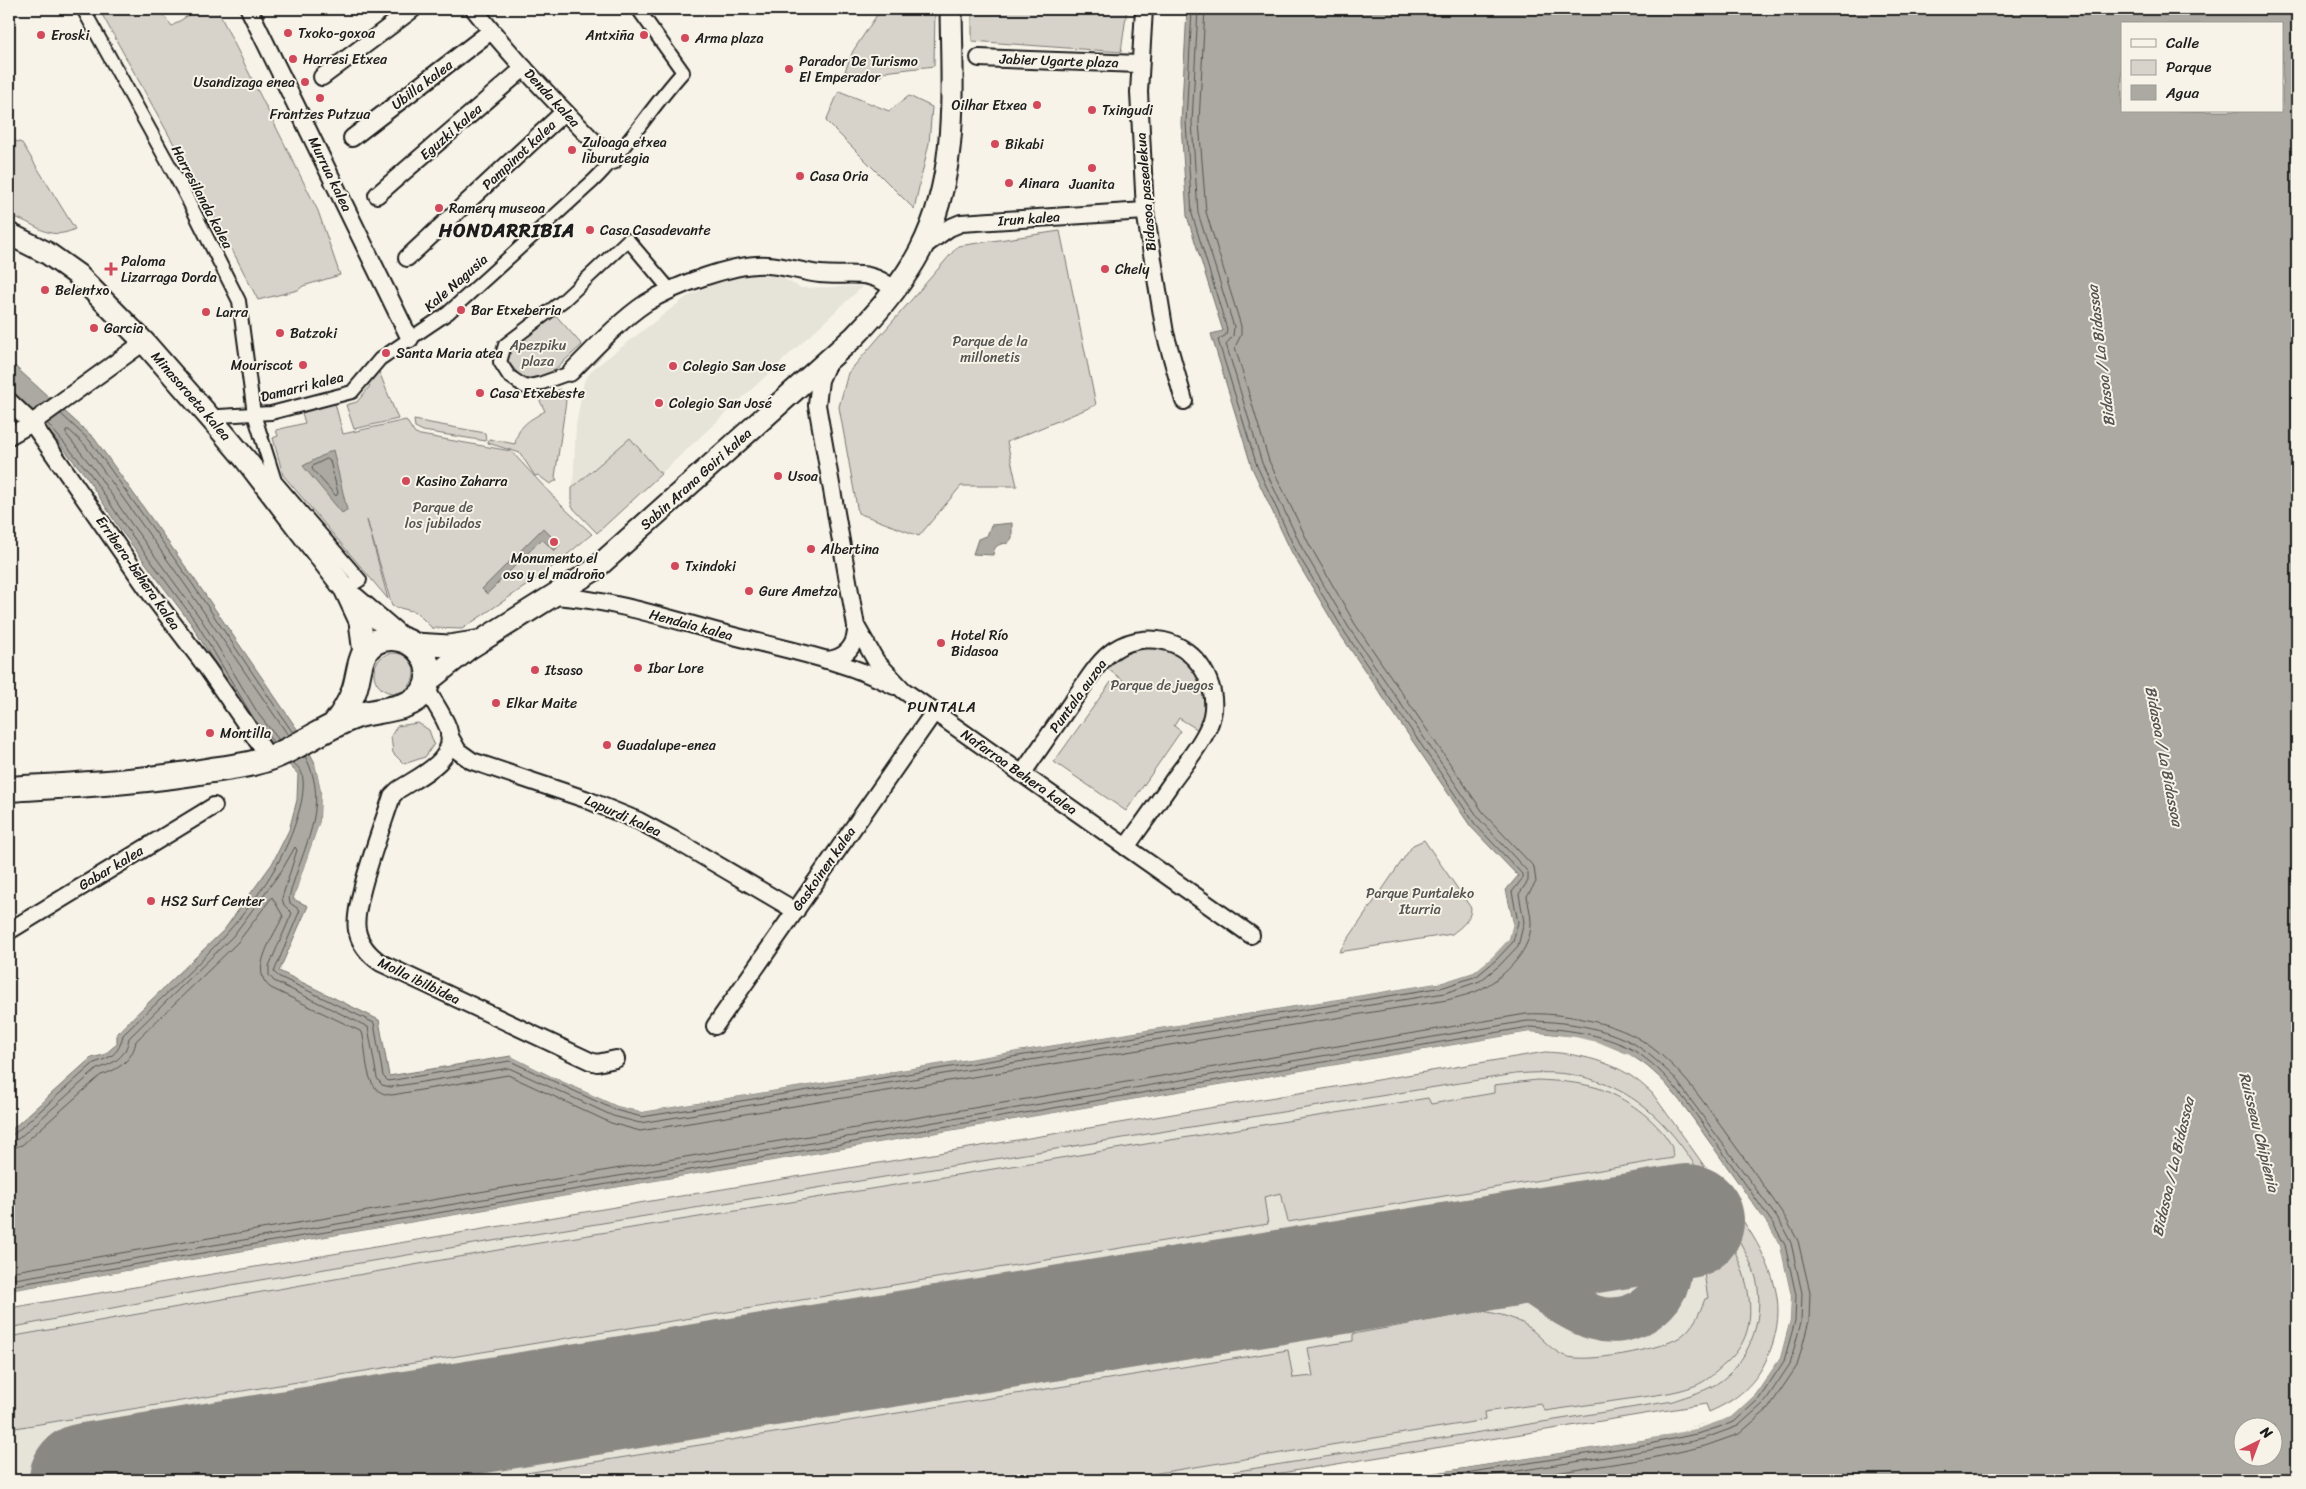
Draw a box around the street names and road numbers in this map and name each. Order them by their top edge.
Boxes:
street label: Jabier Ugarte plaza [998,46,1119,76]
street label: Ubilla kalea [386,53,459,117]
street label: Denda kalea [518,62,587,134]
street label: Eguzki kalea [414,97,489,167]
street label: Pampinot kalea [476,114,562,196]
street label: Murrua kalea [301,132,359,216]
street label: Bidasoa pasealekua [1128,132,1164,252]
street label: Harresilanda kalea [164,141,240,254]
street label: Irun kalea [996,204,1061,234]
street label: Kale Nagusia [418,248,494,318]
street label: Minasoroeta kalea [145,345,237,447]
street label: Damarri kalea [258,365,346,409]
street label: Sabin Arana Goiri kalea [634,422,758,536]
street label: Erribera-behera kalea [89,510,187,636]
street label: Hendaia kalea [646,602,736,648]
street label: Puntala auzoa [1042,654,1114,738]
street label: Nafarroa Behera kalea [955,722,1083,822]
street label: Lapurdi kalea [581,788,665,844]
street label: Gaskoinen kalea [785,821,863,917]
street label: Gabar kalea [73,838,149,897]
street label: Molla ibilbidea [374,950,464,1012]

